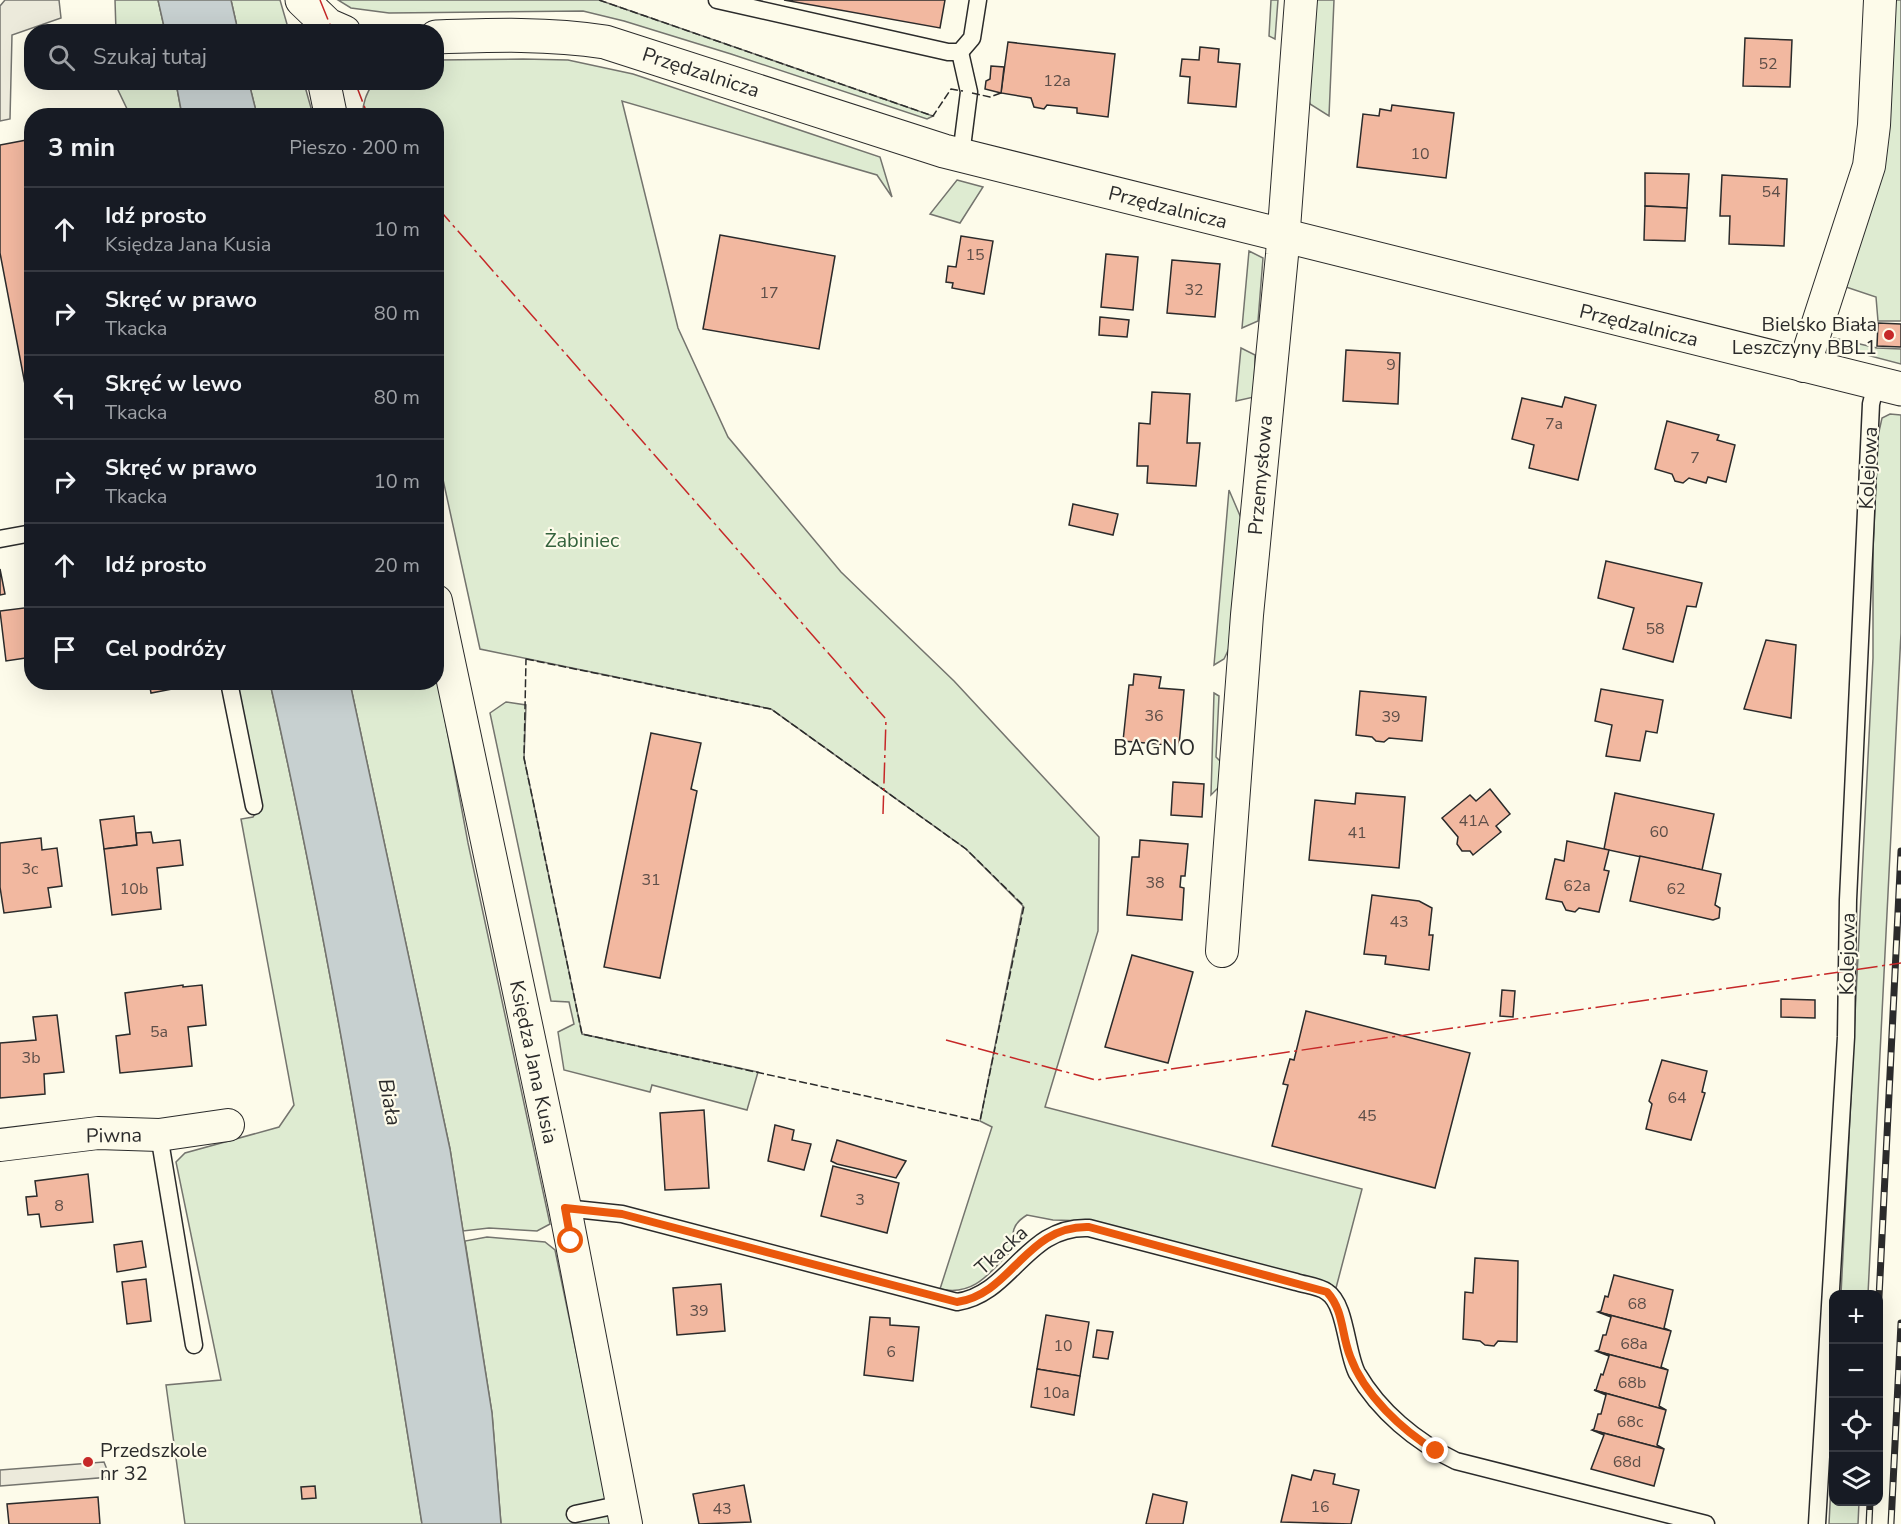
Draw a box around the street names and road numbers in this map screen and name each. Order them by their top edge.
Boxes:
street label: Przędzalnicza [639,41,763,104]
street label: Przędzalnicza [1106,180,1230,235]
street label: Przędzalnicza [1577,298,1701,353]
street label: Przemysłowa [1242,414,1279,536]
street label: Kolejowa [1853,426,1884,510]
street label: Kolejowa [1833,912,1862,996]
street label: Księdza Jana Kusia [503,978,564,1146]
street label: Piwna [86,1122,142,1149]
street label: Tkacka [969,1219,1034,1281]

